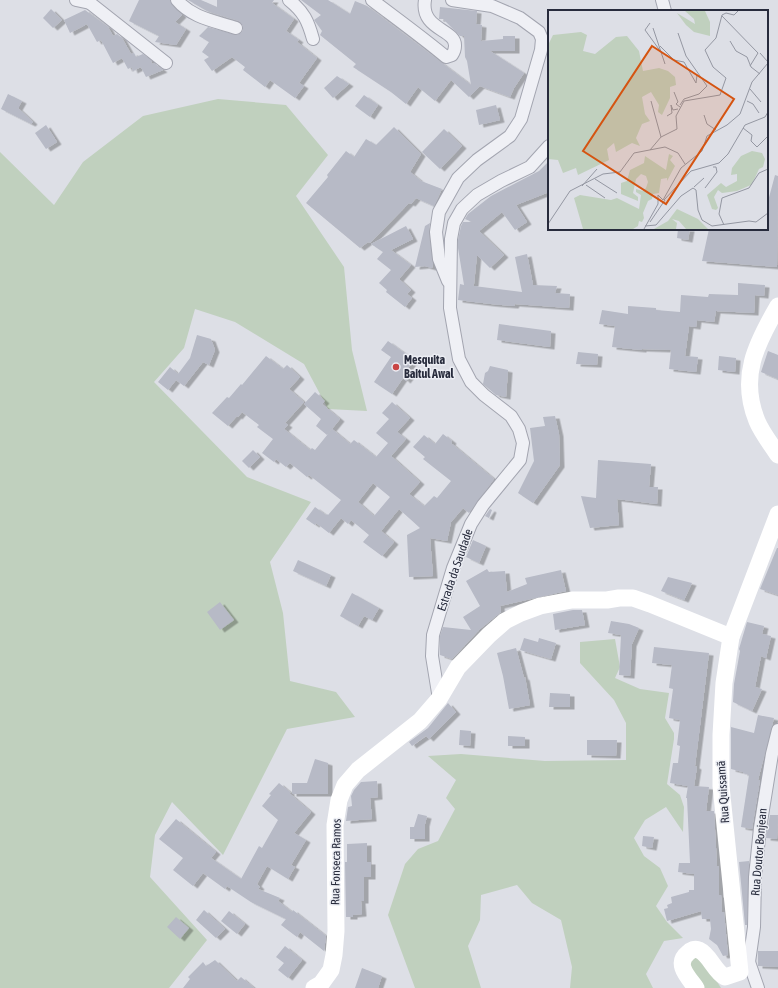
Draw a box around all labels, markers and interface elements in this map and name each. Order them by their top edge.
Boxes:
inset map [548,10,768,230]
place label: Mesquita Baitul Awal [404,353,455,381]
marker: Mesquita Baitul Awal [391,362,401,372]
street label: Estrada da Saudade [434,527,476,613]
street label: Rua Quissamã [714,760,732,824]
street label: Rua Doutor Bonjean [748,808,770,896]
street label: Rua Fonseca Ramos [328,819,344,905]

